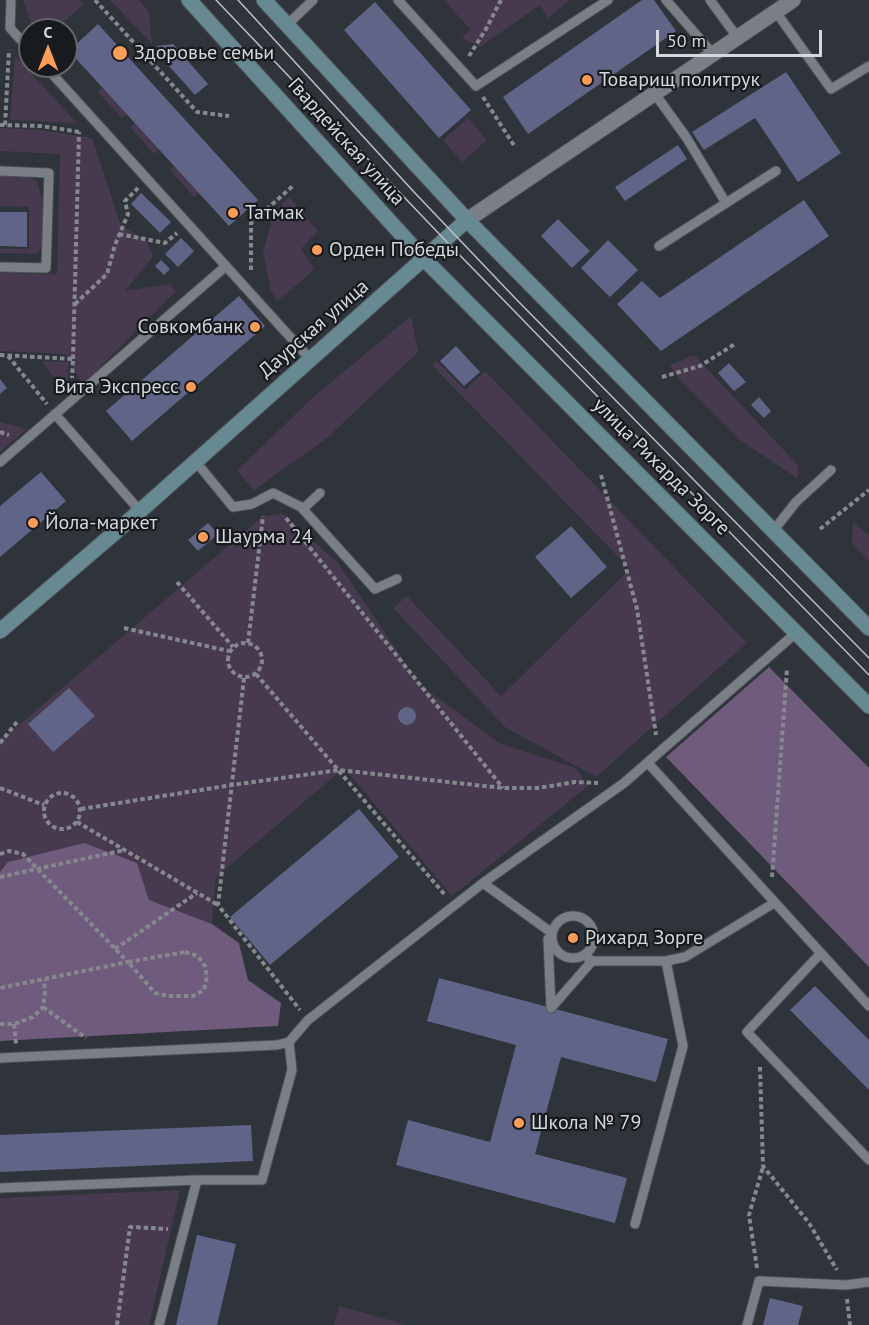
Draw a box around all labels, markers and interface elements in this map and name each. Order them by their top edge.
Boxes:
north arrow [18,18,78,78]
scale bar [659,18,826,56]
text: С [44,22,52,42]
text: 50 m [667,29,706,52]
place label: Здоровье семьи [134,41,274,65]
marker: Здоровье семьи [111,44,129,62]
place label: Товарищ политрук [599,68,760,92]
street label: Гвардейская улица [282,73,410,211]
marker: Товарищ политрук [580,73,594,87]
place label: Татмак [245,201,304,225]
marker: Татмак [226,206,240,220]
place label: Орден Победы [329,238,459,262]
marker: Орден Победы [310,243,324,257]
street label: Даурская улица [254,275,374,383]
place label: Совкомбанк [138,315,243,339]
marker: Совкомбанк [248,320,262,334]
place label: Вита Экспресс [54,375,179,399]
marker: Вита Экспресс [184,380,198,394]
street label: улица Рихарда Зорге [587,393,735,541]
place label: Йола-маркет [45,511,157,535]
marker: Йола-маркет [26,516,40,530]
place label: Шаурма 24 [215,525,313,549]
marker: Шаурма 24 [196,530,210,544]
place label: Рихард Зорге [585,926,703,950]
marker: Рихард Зорге [566,931,580,945]
place label: Школа № 79 [531,1111,641,1135]
marker: Школа № 79 [512,1116,526,1130]

